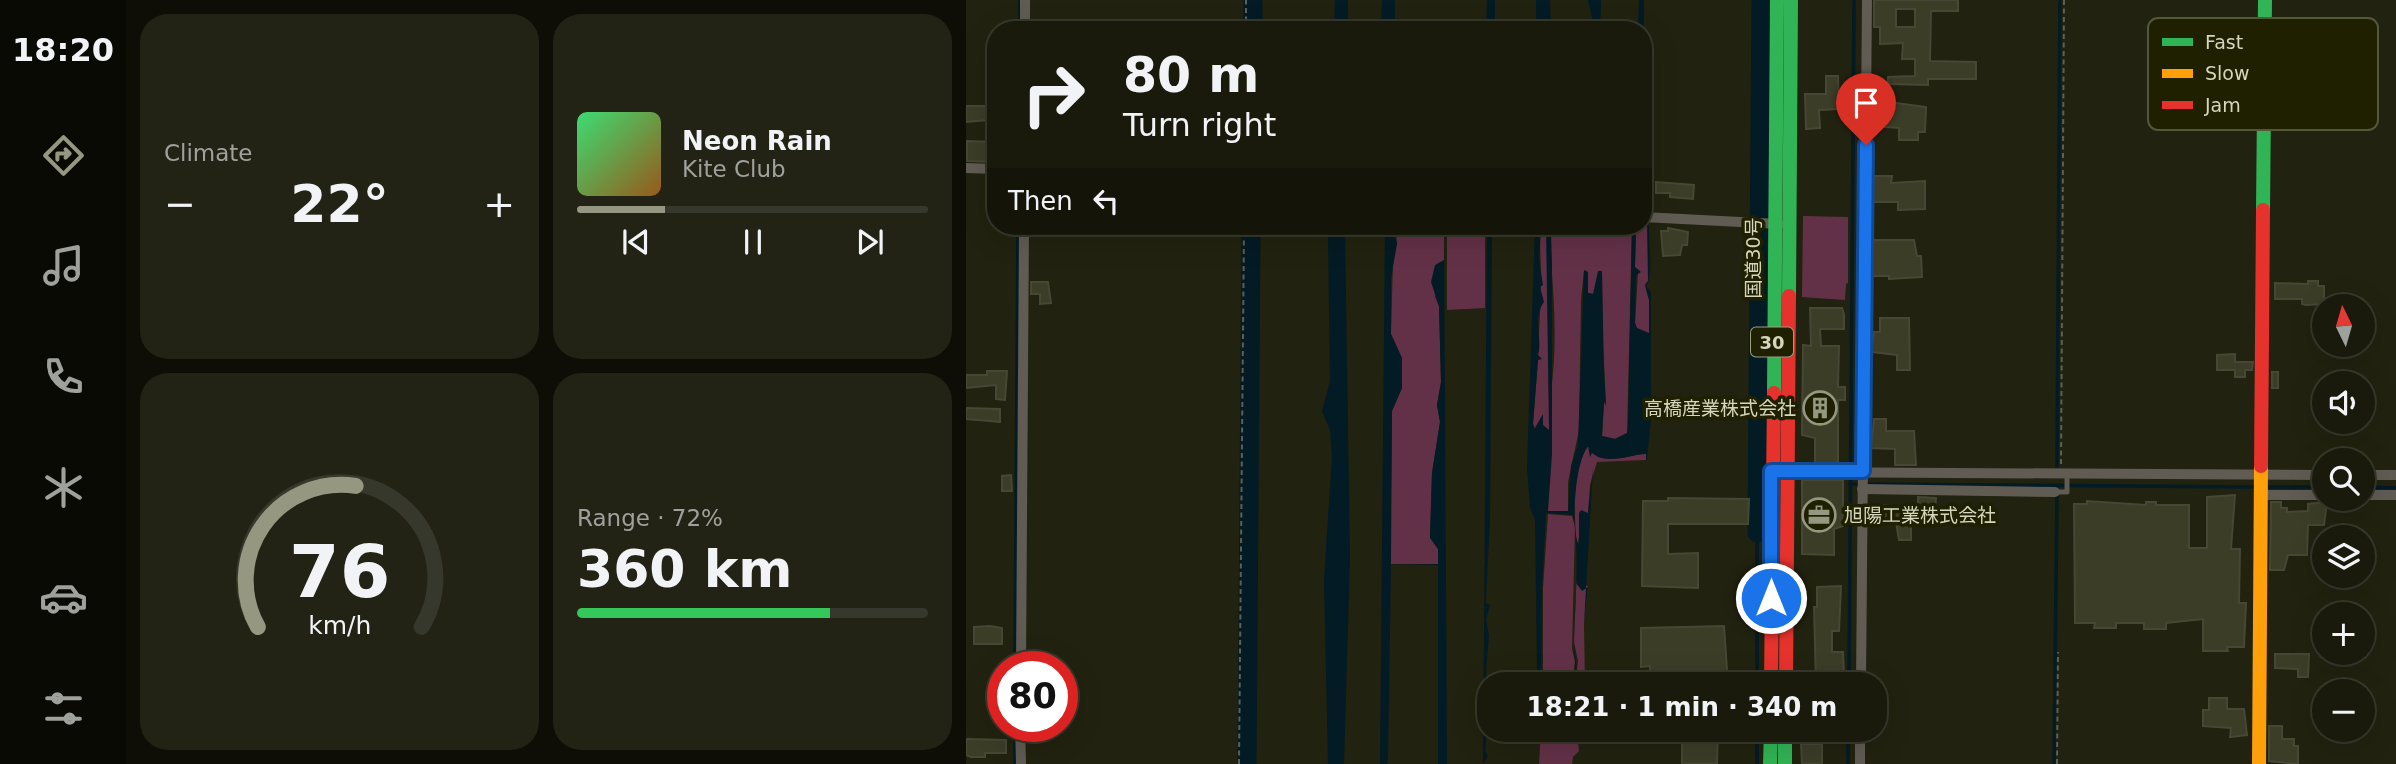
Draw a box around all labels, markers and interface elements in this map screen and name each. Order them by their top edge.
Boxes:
legend [2148,18,2378,130]
text: 18:20 [12,31,114,69]
text: Fast [2205,31,2243,53]
text: 80 m [1123,47,1259,104]
icon: right [1008,49,1099,140]
text: Slow [2205,62,2250,84]
pin [1836,73,1896,145]
icon: arrive [1847,84,1885,122]
text: Jam [2204,94,2241,116]
text: Turn right [1123,106,1276,144]
text: Neon Rain [682,126,832,156]
icon: directions [39,131,88,180]
text: Climate [164,140,253,166]
text: Kite Club [682,156,786,182]
text: 22° [290,174,389,234]
text: − [164,182,196,226]
text: + [483,182,515,226]
icon: left [1087,182,1125,220]
text: Then [1008,186,1073,216]
street label: 国道30号 [1742,217,1764,299]
icon: previous [617,223,655,261]
icon: pause [734,223,772,261]
icon: next [851,223,889,261]
icon: music [39,241,88,290]
north arrow [2312,294,2375,357]
map controls [2312,294,2375,742]
road number: 30 [1751,328,1793,356]
icon: phone [39,352,88,401]
button: sound [2312,371,2375,434]
building icon: 高橋産業株式会社 [1801,389,1839,427]
place label: 高橋産業株式会社 [1644,397,1796,419]
button: search [2312,448,2375,511]
icon: climate [39,463,88,512]
office icon: 旭陽工業株式会社 [1800,496,1838,534]
place label: 旭陽工業株式会社 [1844,504,1996,526]
text: Range · 72% [577,505,723,531]
button: layers [2312,525,2375,588]
text: 76 [289,530,390,615]
text: 360 km [577,539,792,599]
position arrow [1734,561,1808,635]
icon: car [39,573,88,622]
button: + [2312,602,2375,665]
text: km/h [308,611,371,640]
speed limit sign: 80 [987,651,1078,742]
button: − [2312,679,2375,742]
icon: filters [39,684,88,733]
text: 18:21 · 1 min · 340 m [1527,692,1837,722]

